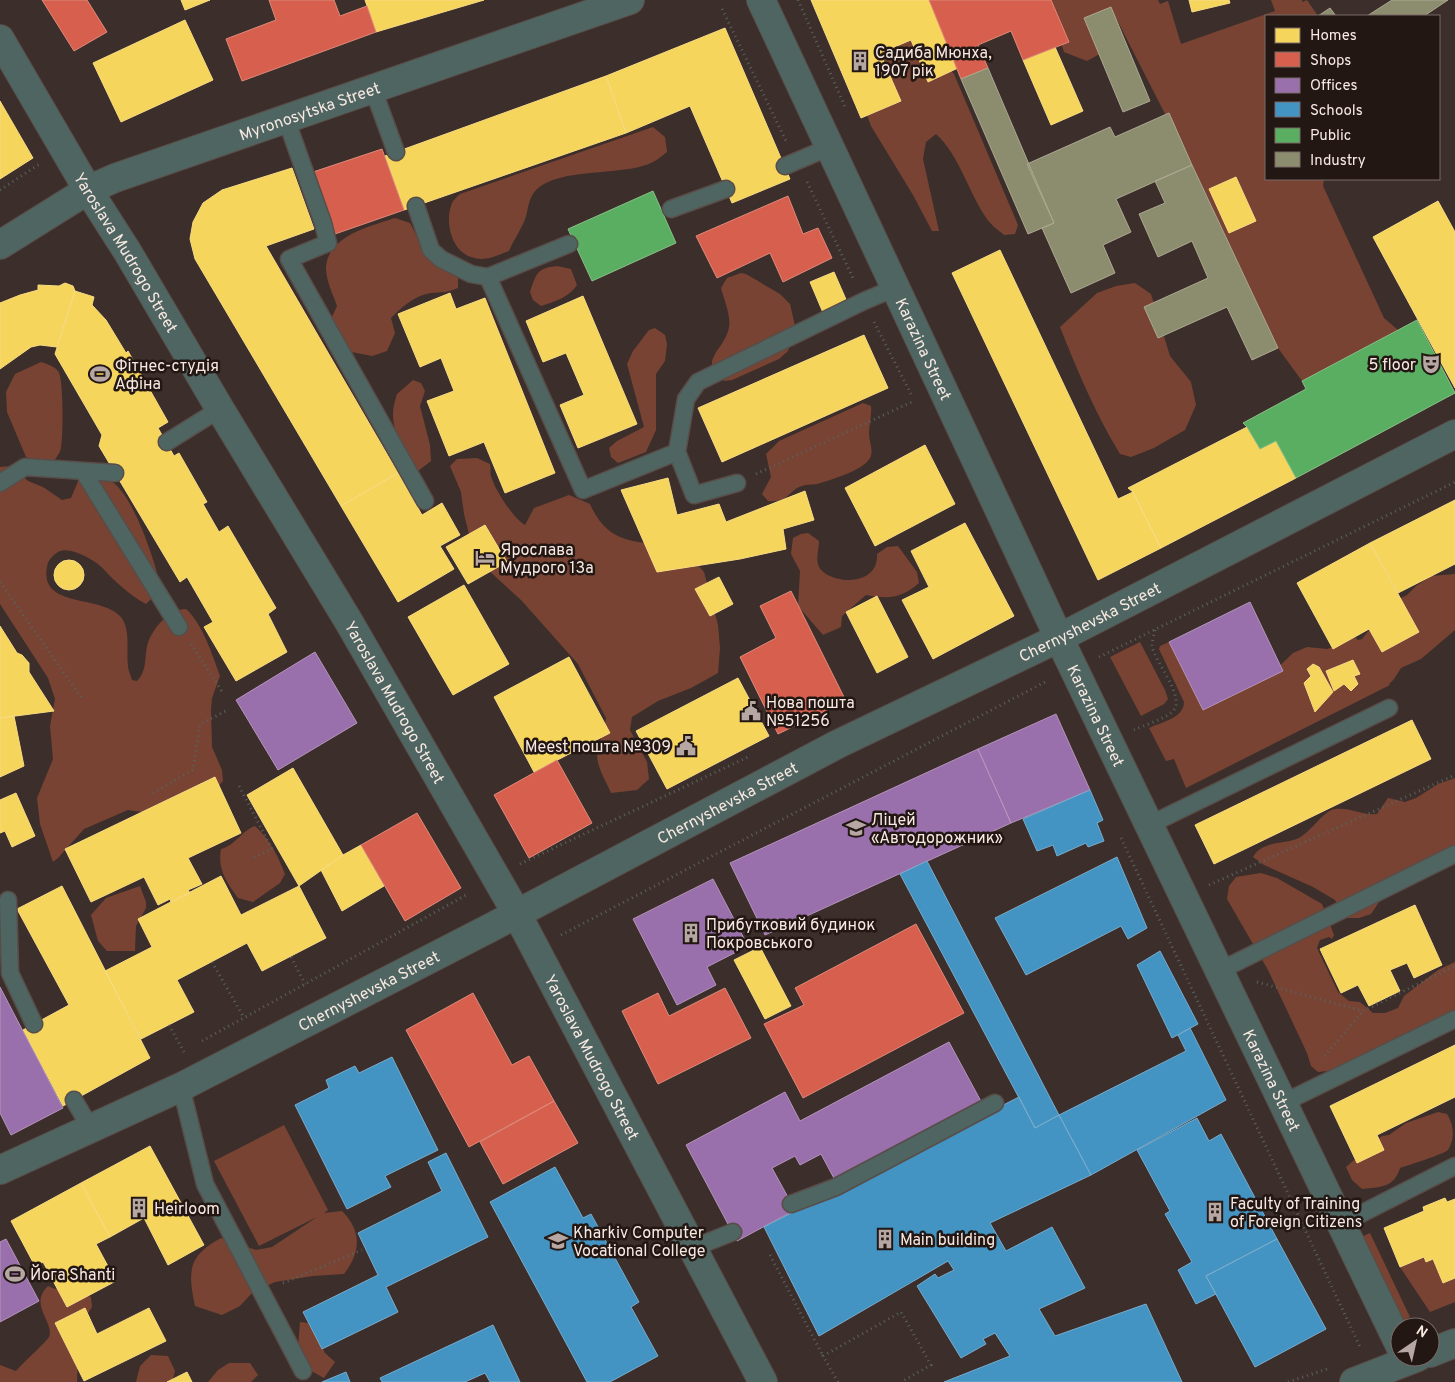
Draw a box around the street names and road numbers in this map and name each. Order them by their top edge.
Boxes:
street label: Myronosytska Street [237,79,383,146]
street label: Yaroslava Mudrogo Street [68,170,181,337]
street label: Karazina Street [890,295,955,404]
street label: Chernyshevska Street [1016,579,1165,668]
street label: Yaroslava Mudrogo Street [339,618,448,788]
street label: Karazina Street [1061,662,1128,770]
street label: Chernyshevska Street [654,759,802,850]
street label: Chernyshevska Street [295,948,444,1037]
street label: Yaroslava Mudrogo Street [539,972,642,1144]
street label: Karazina Street [1237,1027,1303,1135]

